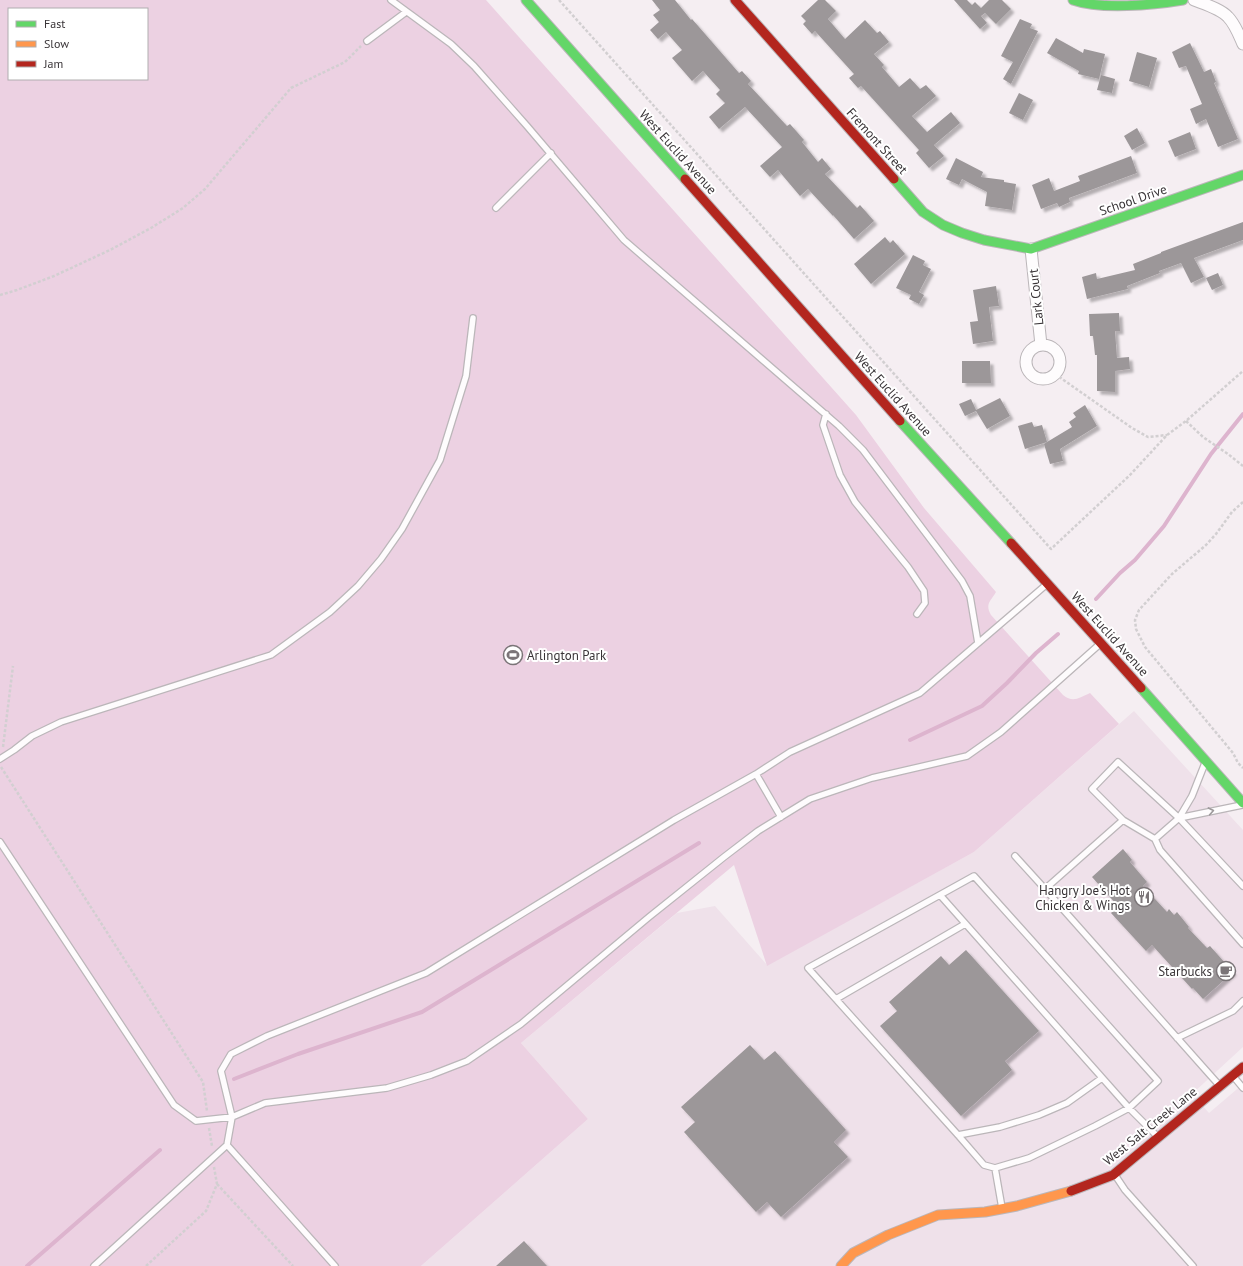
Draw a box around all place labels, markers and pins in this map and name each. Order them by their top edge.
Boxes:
sports icon: Arlington Park [502,644,524,666]
place label: Arlington Park [527,647,607,664]
place label: Hangry Joe's Hot Chicken & Wings [1035,882,1131,914]
restaurant icon: Hangry Joe's Hot Chicken & Wings [1133,886,1155,908]
cafe icon: Starbucks [1215,960,1237,982]
place label: Starbucks [1158,963,1212,980]

